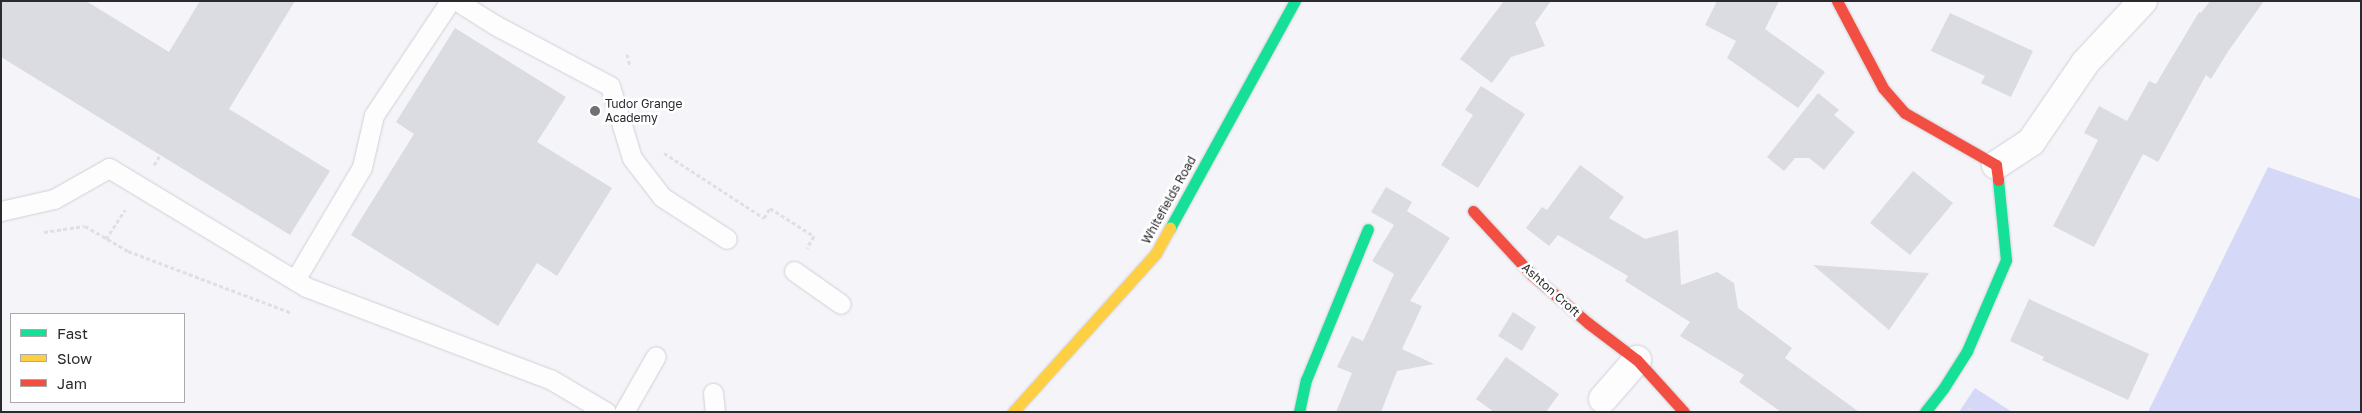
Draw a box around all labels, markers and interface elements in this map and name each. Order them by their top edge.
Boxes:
place label: Tudor Grange Academy [605,97,682,125]
marker: Tudor Grange Academy [589,105,601,117]
street label: Whitefields Road [1139,154,1199,246]
street label: Ashton Croft [1519,260,1583,320]
legend [10,313,185,403]
text: Fast [57,324,88,342]
text: Slow [57,349,92,367]
text: Jam [57,374,87,392]

